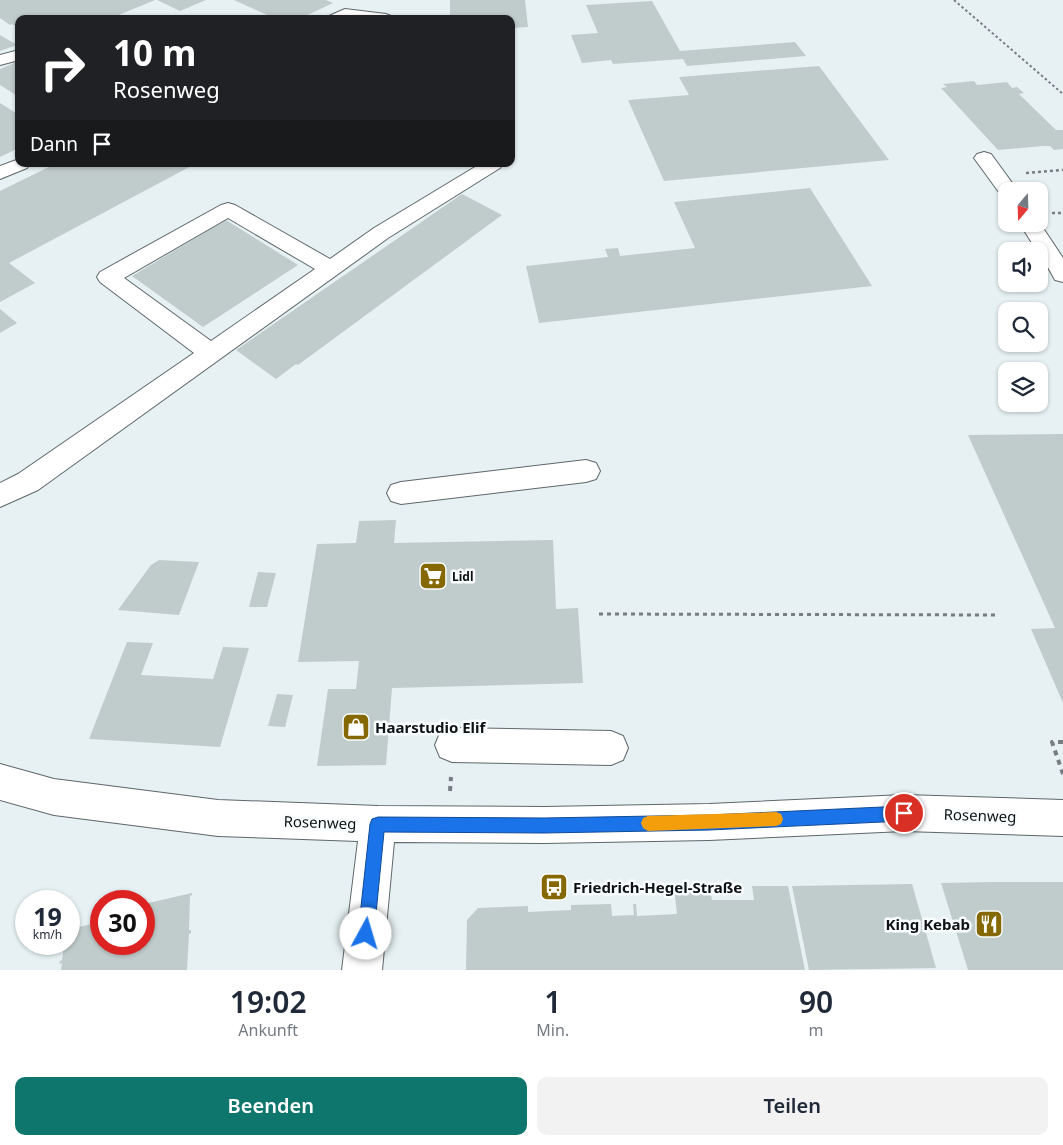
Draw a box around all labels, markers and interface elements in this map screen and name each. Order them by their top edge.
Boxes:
text: 10 m [113,29,196,76]
icon: right [30,35,95,100]
text: Rosenweg [113,74,220,104]
icon: arrive [88,130,116,158]
text: Dann [30,131,78,157]
north arrow [998,182,1048,232]
map controls [998,182,1048,412]
button: sound [998,242,1048,292]
button: search [998,302,1048,352]
button: layers [998,362,1048,412]
supermarket icon: Lidl [418,561,448,591]
place label: Lidl [452,568,473,585]
shop icon: Haarstudio Elif [341,712,371,742]
place label: Haarstudio Elif [375,717,487,737]
pin [883,792,925,834]
icon: arrive [890,799,918,827]
street label: Rosenweg [943,804,1017,826]
street label: Rosenweg [283,811,357,833]
bus stop icon: Friedrich-Hegel-Straße [539,872,569,902]
place label: Friedrich-Hegel-Straße [573,877,742,897]
speed limit sign: 30 [90,890,155,955]
text: 19 [33,899,62,933]
position arrow [339,907,391,959]
restaurant icon: King Kebab [974,909,1004,939]
place label: King Kebab [886,914,970,934]
text: km/h [33,926,62,943]
text: 19:02 [230,981,307,1022]
text: 1 [544,981,561,1022]
text: 90 [799,981,833,1022]
text: Ankunft [238,1019,298,1041]
text: Min. [536,1019,569,1041]
text: m [809,1019,824,1041]
button: Beenden [15,1077,527,1135]
button: Teilen [537,1077,1048,1135]

